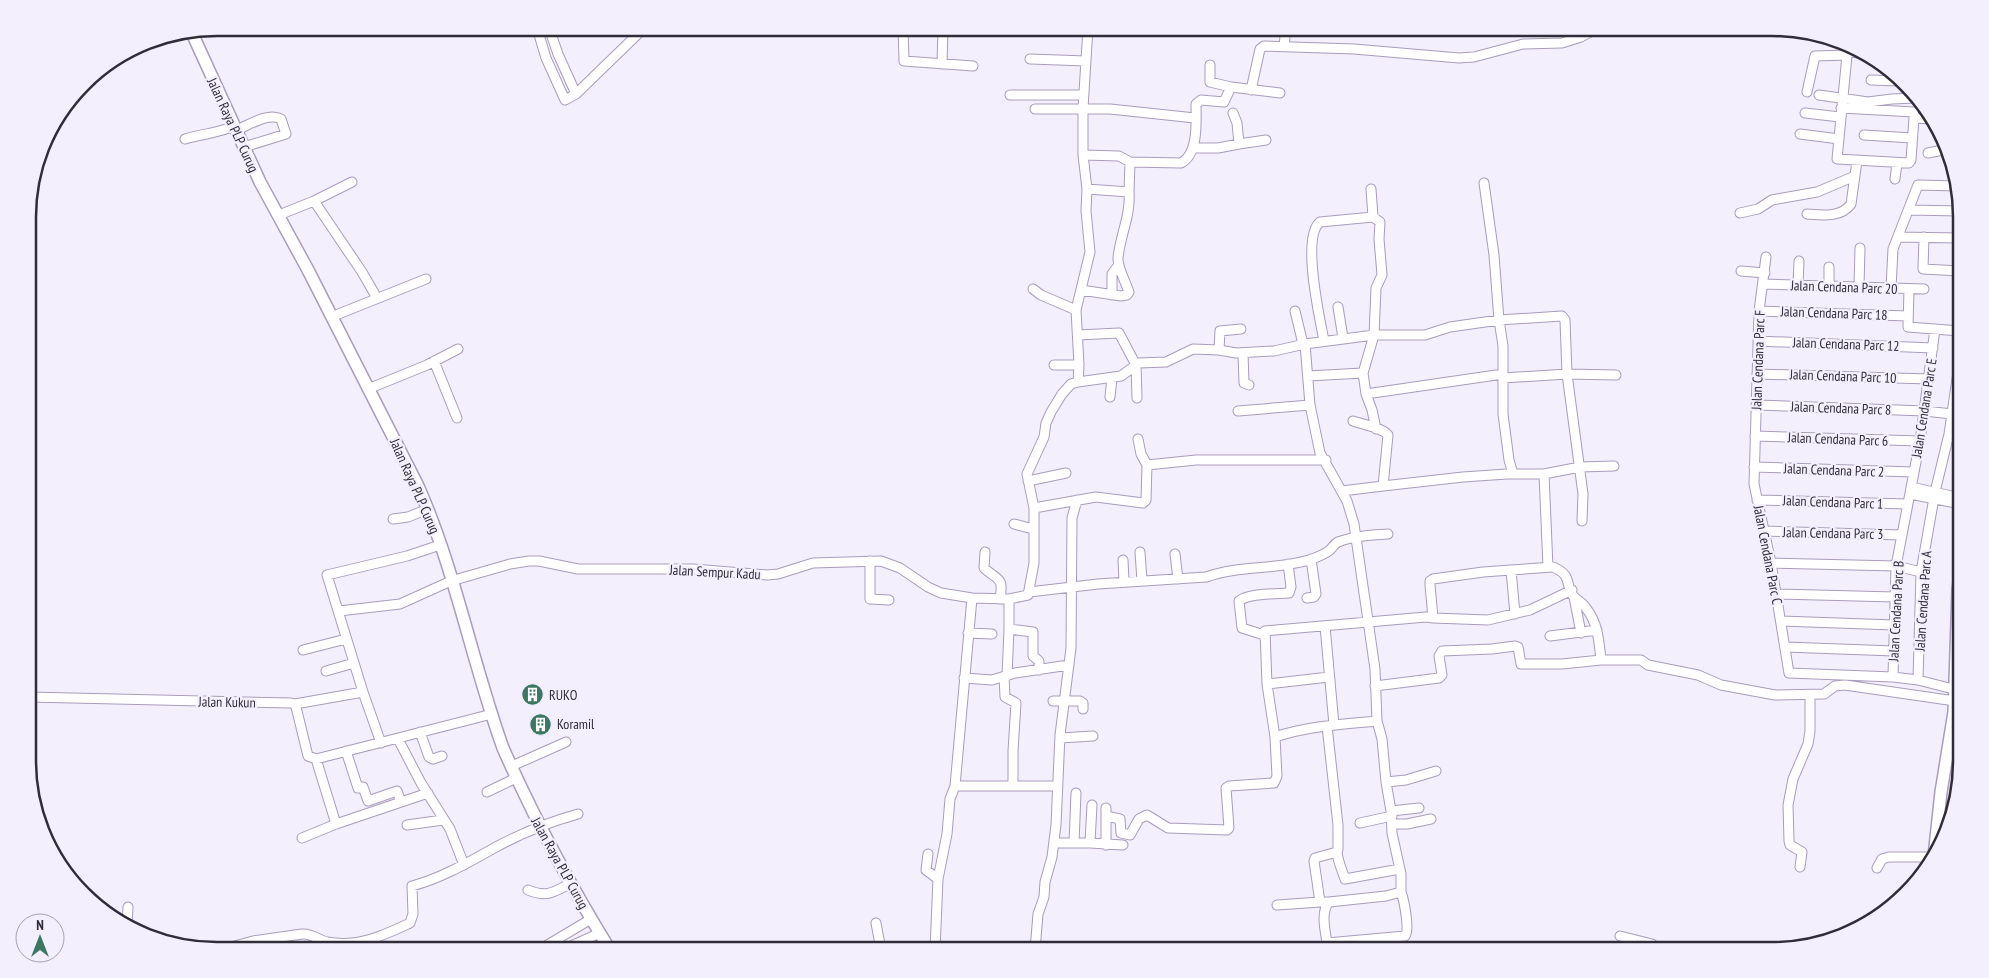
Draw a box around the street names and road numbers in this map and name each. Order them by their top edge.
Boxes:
street label: Jalan Raya PLP Curug [203,74,263,175]
street label: Jalan Cendana Parc 20 [1789,276,1898,298]
street label: Jalan Cendana Parc 18 [1779,302,1888,324]
street label: Jalan Cendana Parc F [1747,309,1769,411]
street label: Jalan Cendana Parc 12 [1791,333,1900,355]
street label: Jalan Cendana Parc E [1907,357,1941,460]
street label: Jalan Cendana Parc 10 [1788,365,1897,387]
street label: Jalan Cendana Parc 8 [1789,397,1892,419]
street label: Jalan Cendana Parc 6 [1786,428,1889,450]
street label: Jalan Raya PLP Curug [386,435,444,536]
street label: Jalan Cendana Parc 2 [1782,459,1885,481]
street label: Jalan Cendana Parc 1 [1781,491,1884,513]
street label: Jalan Cendana Parc C [1749,503,1787,607]
street label: Jalan Cendana Parc 3 [1782,523,1883,543]
street label: Jalan Cendana Parc A [1910,550,1936,653]
street label: Jalan Cendana Parc B [1884,560,1908,663]
street label: Jalan Sempur Kadu [668,561,761,583]
street label: Jalan Kukun [197,692,256,711]
street label: Jalan Raya PLP Curug [527,813,593,912]

